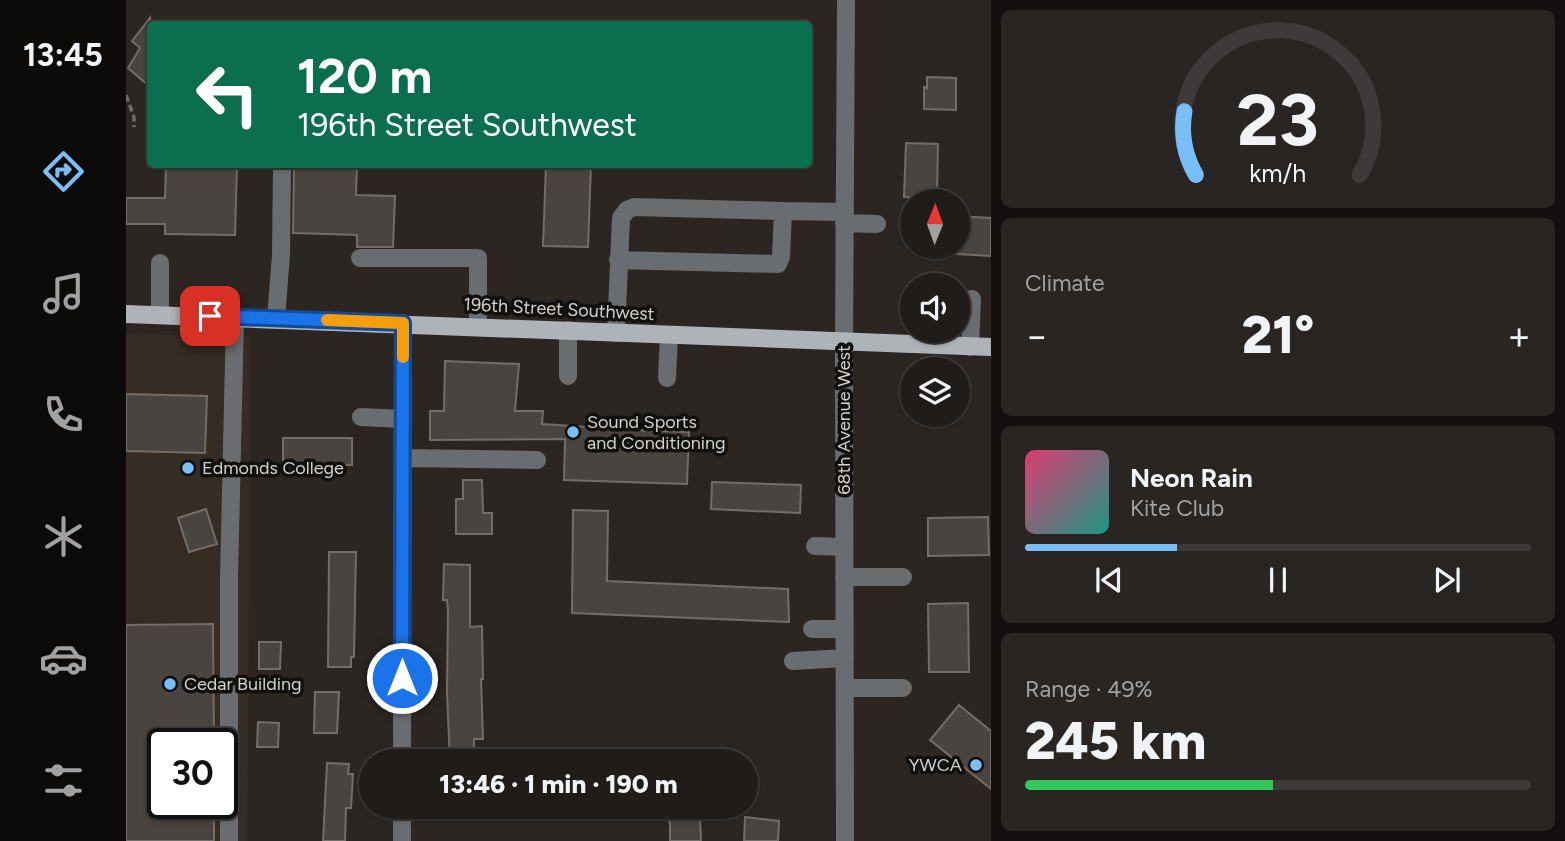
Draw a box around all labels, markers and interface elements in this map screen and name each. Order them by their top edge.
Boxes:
text: 13:45 [23,36,103,74]
text: 120 m [297,46,432,105]
icon: left [182,49,273,140]
text: 23 [1237,76,1319,163]
text: 196th Street Southwest [297,106,637,144]
icon: directions [39,147,88,196]
text: km/h [1249,158,1307,188]
north arrow [900,189,970,259]
map controls [900,189,970,427]
icon: music [39,269,88,318]
text: Climate [1025,269,1104,297]
button: sound [900,273,970,343]
pin [180,286,240,346]
street label: 196th Street Southwest [463,293,655,325]
icon: arrive [191,297,229,335]
text: 21° [1242,304,1314,366]
text: − [1025,313,1049,359]
text: + [1507,313,1531,359]
street label: 68th Avenue West [833,345,855,495]
button: layers [900,357,970,427]
icon: phone [39,390,88,439]
place label: Sound Sports and Conditioning [587,411,726,454]
marker: Sound Sports and Conditioning [565,424,581,440]
place label: Edmonds College [202,457,344,479]
marker: Edmonds College [180,460,196,476]
text: Neon Rain [1130,462,1253,494]
text: Kite Club [1130,494,1224,522]
icon: climate [39,512,88,561]
icon: previous [1090,561,1128,599]
icon: pause [1259,561,1297,599]
icon: next [1428,561,1466,599]
icon: car [39,634,88,683]
position arrow [365,641,439,715]
place label: Cedar Building [184,673,302,695]
text: Range · 49% [1025,675,1153,703]
marker: Cedar Building [162,676,178,692]
text: 245 km [1025,710,1206,772]
speed limit sign: 30 [147,728,238,819]
place label: YWCA [909,754,962,776]
icon: filters [39,756,88,805]
marker: YWCA [968,757,984,773]
text: 13:46 · 1 min · 190 m [439,768,678,800]

